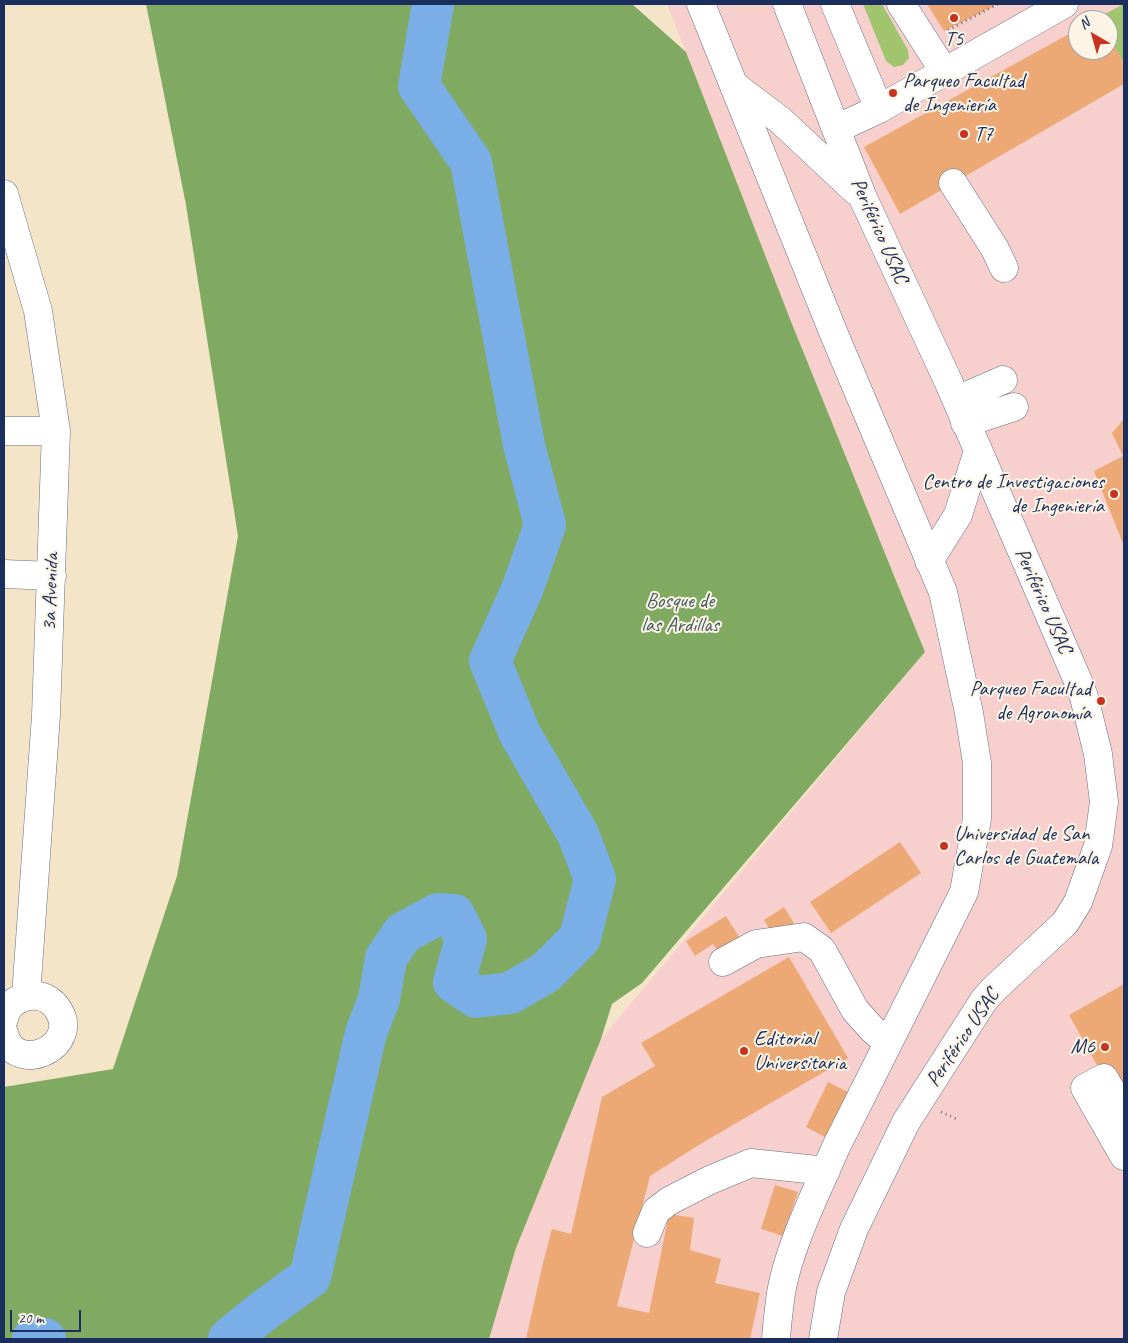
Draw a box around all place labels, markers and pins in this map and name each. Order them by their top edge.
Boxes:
marker: T5 [948,12,960,24]
place label: T5 [944,26,964,52]
place label: Parqueo Facultad de Ingeniería [903,68,1024,118]
marker: Parqueo Facultad de Ingeniería [887,87,899,99]
place label: T7 [974,121,993,147]
marker: T7 [958,128,970,140]
place label: Centro de Investigaciones de Ingeniería [923,469,1104,519]
marker: Centro de Investigaciones de Ingeniería [1108,488,1120,500]
place label: Parqueo Facultad de Agronomía [970,676,1091,726]
marker: Parqueo Facultad de Agronomía [1095,695,1107,707]
place label: Universidad de San Carlos de Guatemala [954,821,1098,871]
marker: Universidad de San Carlos de Guatemala [938,840,950,852]
place label: Editorial Universitaria [754,1026,846,1076]
place label: M6 [1070,1034,1095,1060]
marker: M6 [1099,1041,1111,1053]
marker: Editorial Universitaria [738,1045,750,1057]

